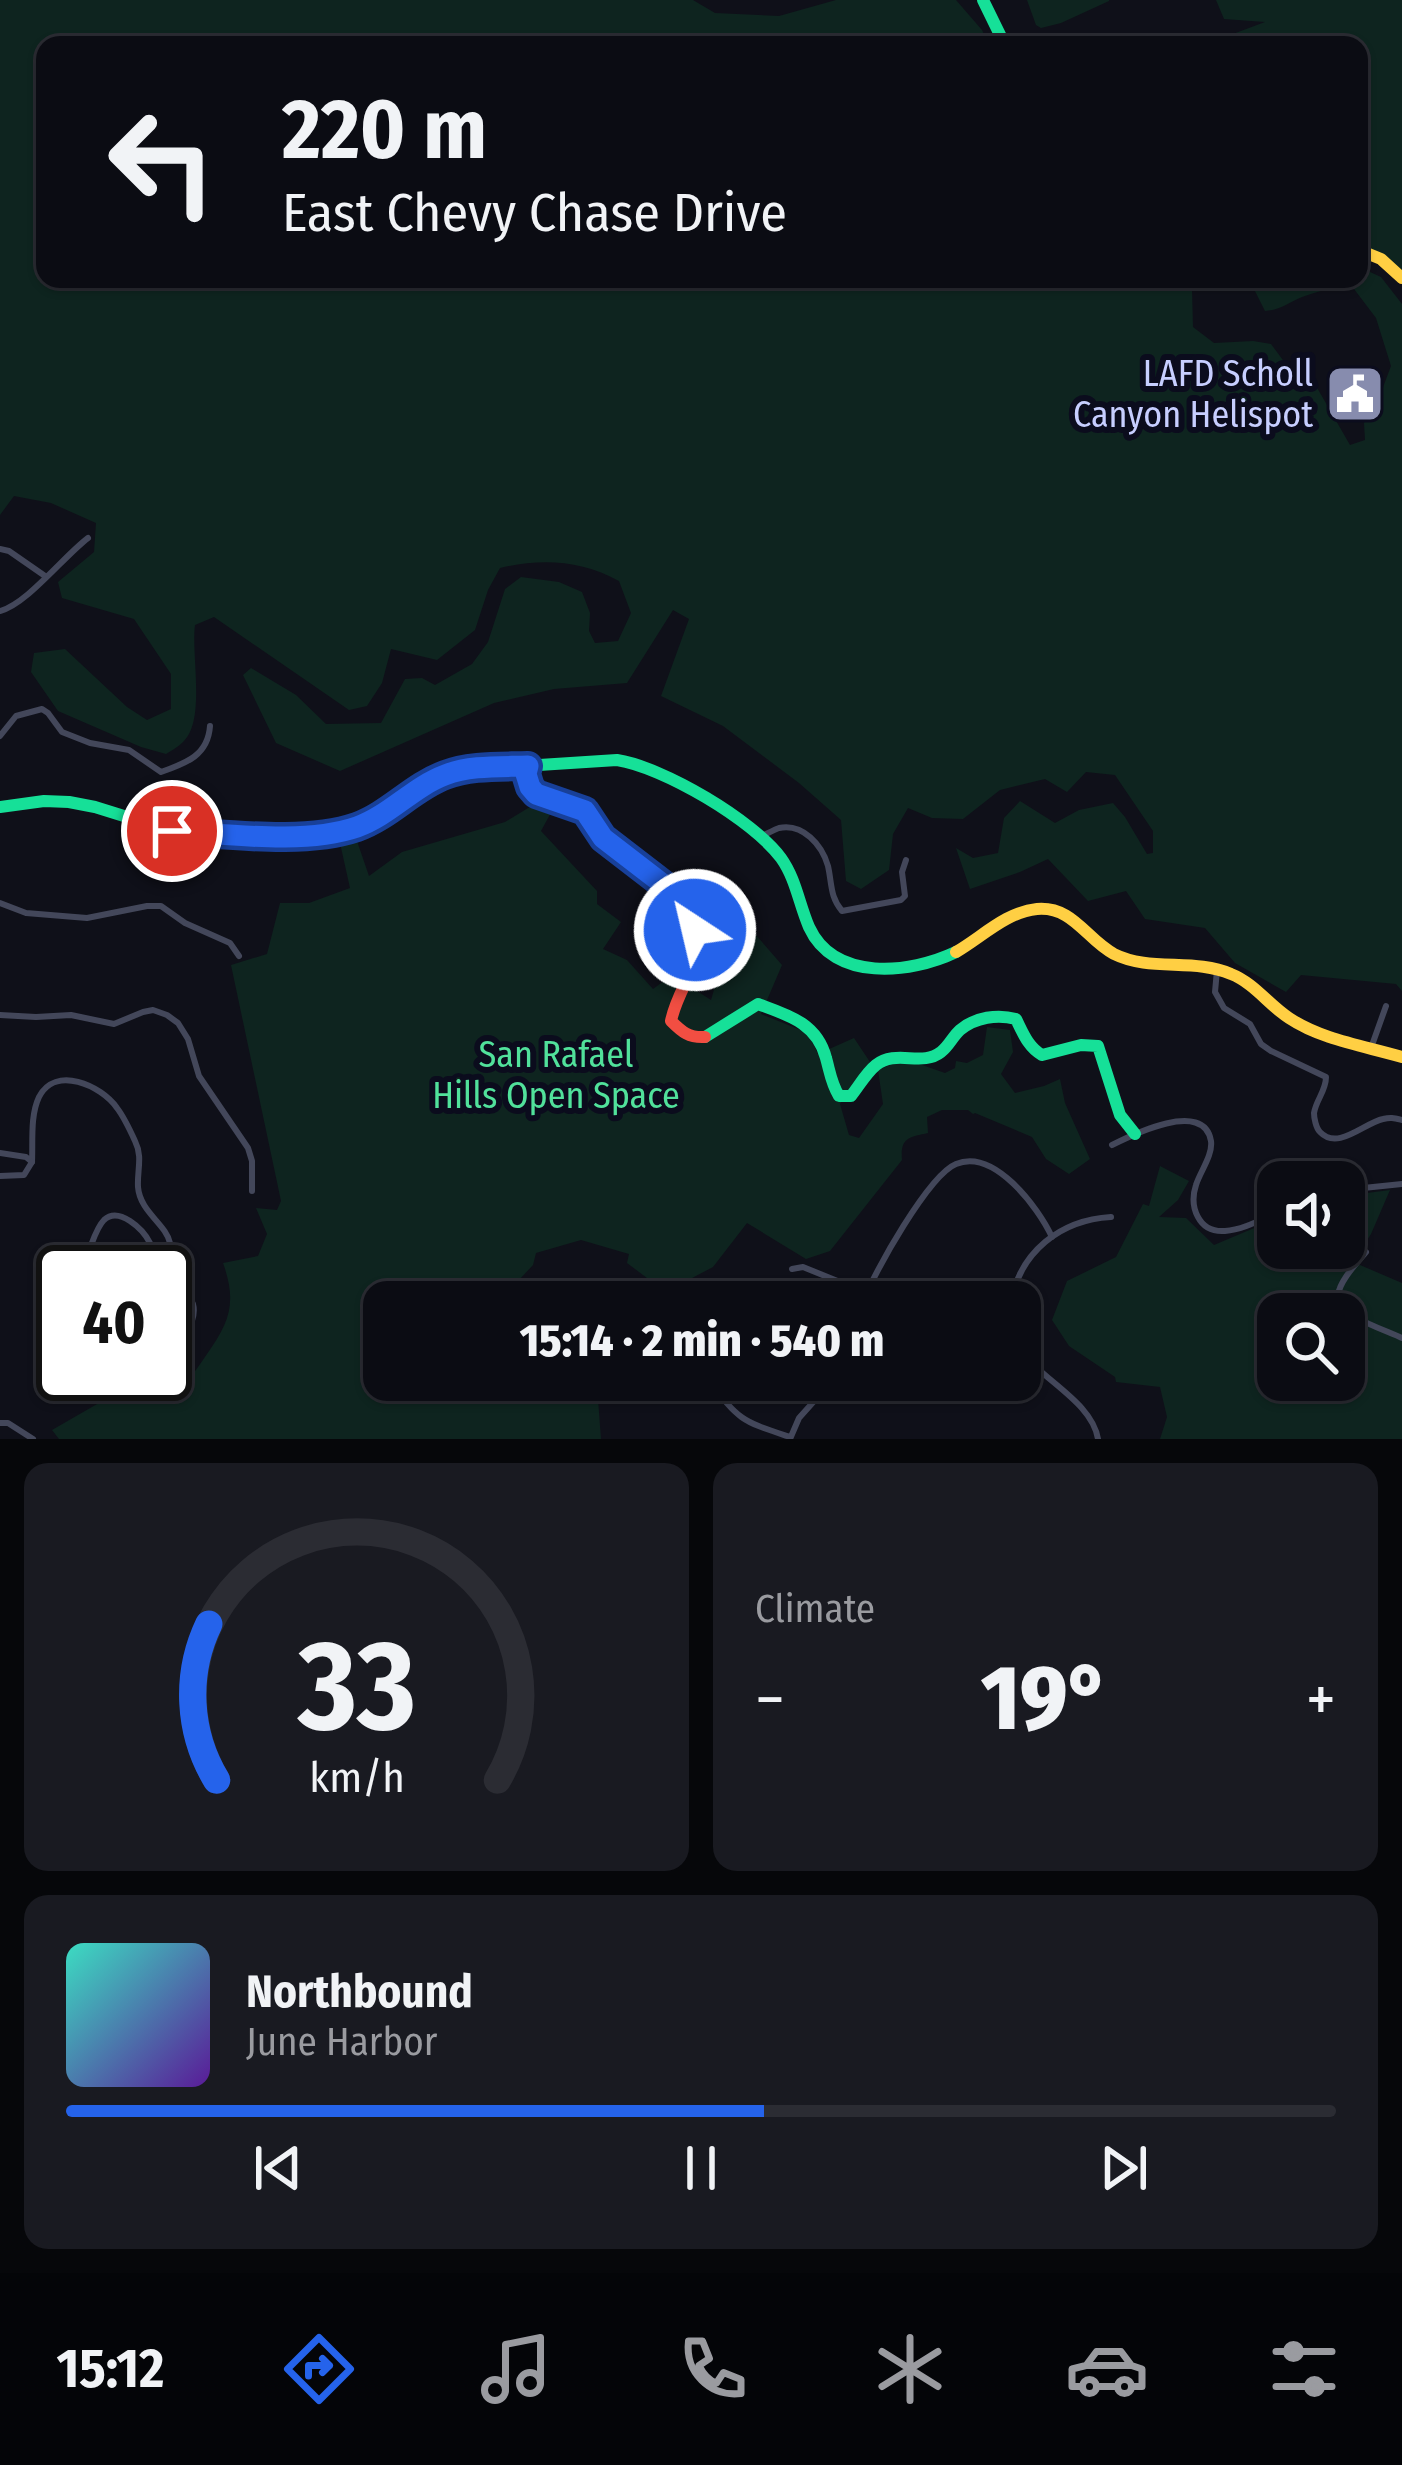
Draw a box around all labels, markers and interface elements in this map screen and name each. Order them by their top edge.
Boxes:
text: 220 m [282,79,487,180]
icon: left [84,84,240,240]
text: East Chevy Chase Drive [282,181,787,245]
place label: LAFD Scholl Canyon Helispot [1073,352,1313,437]
public building icon: LAFD Scholl Canyon Helispot [1324,363,1386,425]
pin [121,780,223,882]
icon: arrive [139,798,205,864]
position arrow [632,867,758,993]
park label: San Rafael Hills Open Space [432,1033,680,1118]
map controls [1257,1161,1365,1401]
button: sound [1257,1161,1365,1269]
speed limit sign: 40 [36,1245,192,1401]
button: search [1257,1293,1365,1401]
text: 15:14 · 2 min · 540 m [520,1314,884,1368]
text: Climate [755,1586,875,1632]
text: 33 [296,1612,416,1762]
text: 19° [981,1645,1110,1753]
text: − [755,1660,785,1739]
text: + [1306,1660,1336,1739]
text: km/h [309,1752,404,1803]
text: Northbound [246,1965,473,2019]
text: June Harbor [246,2019,437,2065]
icon: previous [245,2135,311,2201]
icon: pause [668,2135,734,2201]
icon: next [1091,2135,1157,2201]
icon: directions [277,2327,361,2411]
icon: music [474,2327,558,2411]
icon: phone [671,2327,755,2411]
icon: climate [868,2327,952,2411]
icon: car [1065,2327,1149,2411]
icon: filters [1262,2327,1346,2411]
text: 15:12 [56,2337,164,2401]

